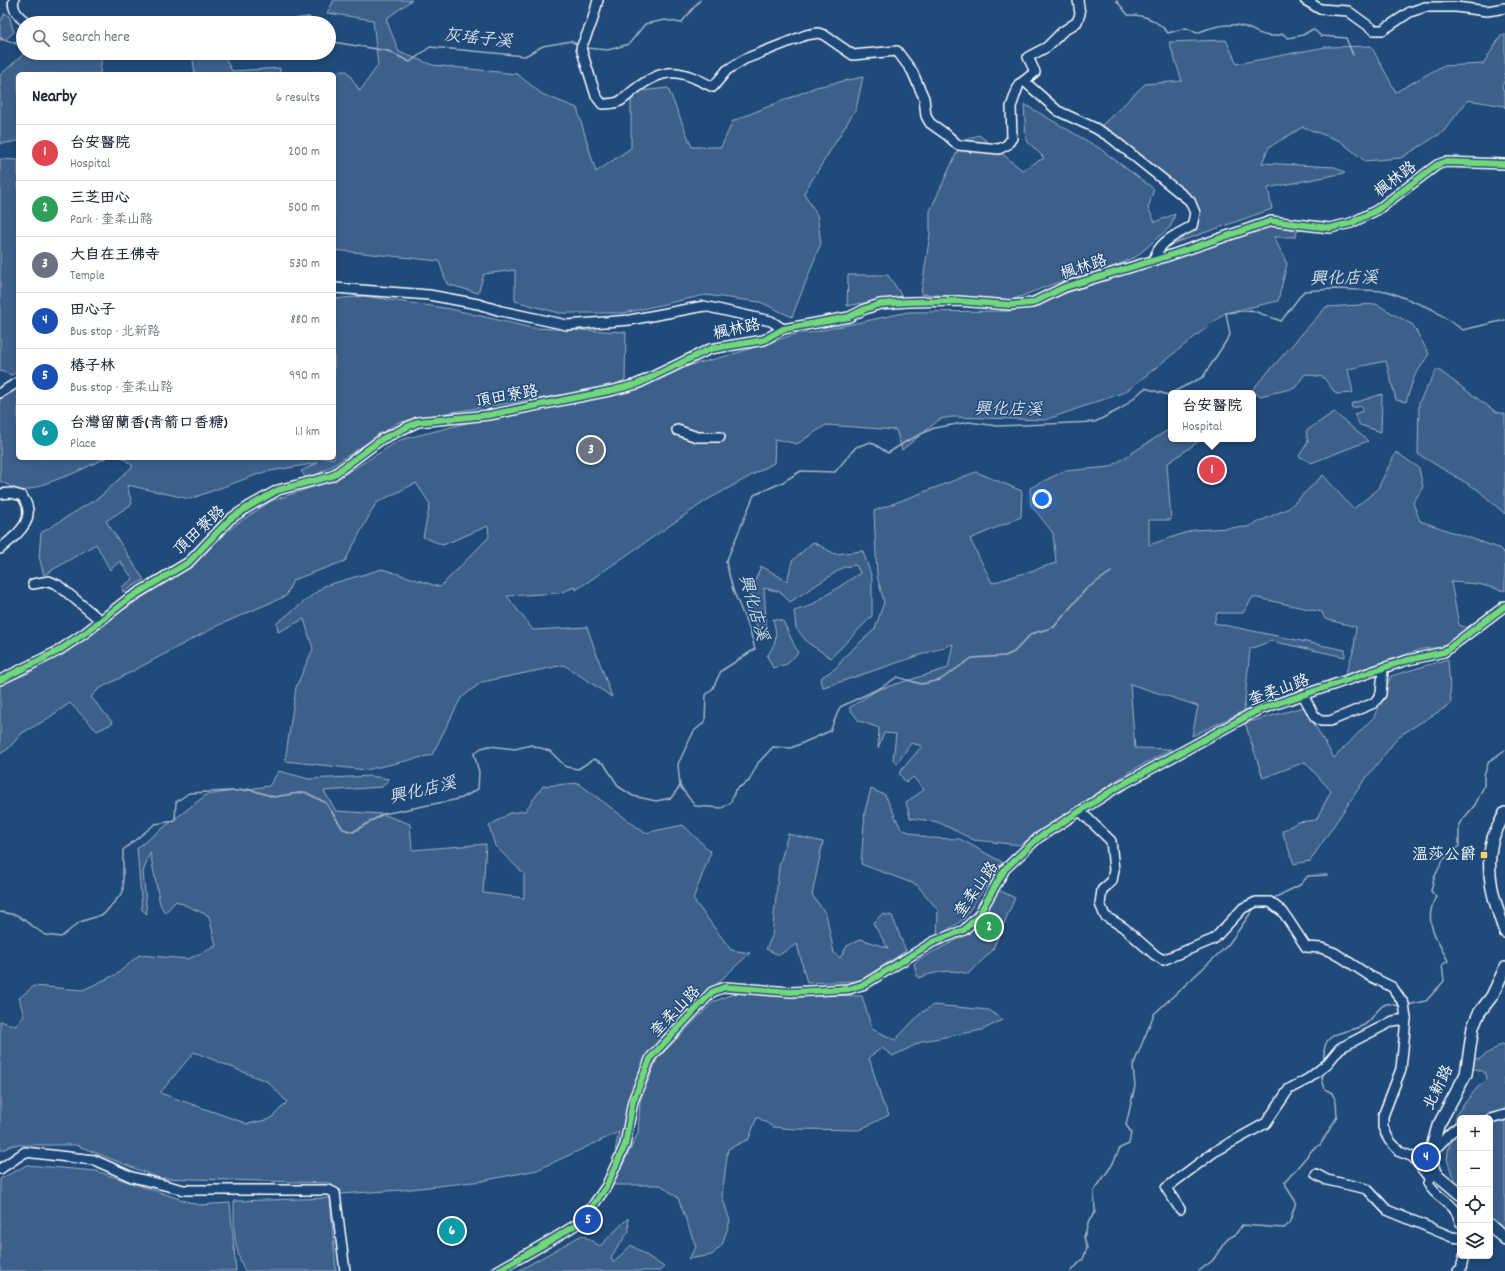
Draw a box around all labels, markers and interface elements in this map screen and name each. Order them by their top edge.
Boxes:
search box [16,16,336,60]
water label: 灰瑤子溪 [443,25,514,56]
icon: search [30,27,52,49]
text: Search here [62,27,130,49]
text: Nearby [32,86,76,110]
text: 6 results [276,89,320,108]
text: 台安醫院 [70,133,130,155]
text: 1 [44,143,46,162]
text: 200 m [288,143,320,162]
text: Hospital [70,155,110,174]
street label: 楓林路 [1370,156,1422,204]
text: 三芝田心 [70,188,130,210]
text: 2 [42,199,48,218]
text: 500 m [288,199,320,218]
text: Park · 奎柔山路 [70,211,153,230]
text: 大自在王佛寺 [70,245,160,267]
street label: 楓林路 [1058,250,1110,286]
text: 3 [42,255,48,274]
text: 530 m [289,255,320,274]
text: Temple [70,267,105,286]
water label: 興化店溪 [1310,267,1379,293]
text: 田心子 [70,300,115,322]
text: 4 [42,311,48,330]
text: 880 m [291,311,320,330]
street label: 楓林路 [711,314,763,346]
text: Bus stop · 北新路 [70,323,160,342]
text: 樁子林 [70,356,115,378]
text: 5 [42,367,48,386]
text: 990 m [289,367,320,386]
text: Bus stop · 奎柔山路 [70,379,173,398]
street label: 頂田寮路 [473,380,541,414]
popup [1168,390,1256,442]
text: 台安醫院 [1182,396,1242,418]
water label: 興化店溪 [974,398,1043,424]
text: 台灣留蘭香(青箭口香糖) [70,413,228,435]
text: Hospital [1182,418,1222,437]
text: 6 [42,423,48,442]
text: 1.1 km [295,423,320,442]
text: Place [70,435,96,454]
pin: 3 [578,435,604,465]
pin: 1 [1199,455,1225,485]
your location [1032,489,1052,509]
street label: 頂田寮路 [169,501,231,561]
water label: 興化店溪 [731,572,773,645]
street label: 奎柔山路 [1245,669,1313,713]
water label: 興化店溪 [387,772,460,811]
place label: 溫莎公爵 [1412,844,1476,867]
marker: 溫莎公爵 [1479,850,1489,860]
street label: 奎柔山路 [949,857,1005,923]
pin: 2 [976,912,1002,942]
street label: 奎柔山路 [645,981,707,1043]
street label: 北新路 [1418,1061,1460,1115]
map controls [1457,1115,1493,1259]
button: + [1457,1115,1493,1151]
pin: 4 [1413,1142,1439,1172]
button: − [1457,1151,1493,1187]
button: locate [1457,1187,1493,1223]
pin: 5 [575,1205,601,1235]
pin: 6 [439,1216,465,1246]
button: layers [1457,1223,1493,1259]

